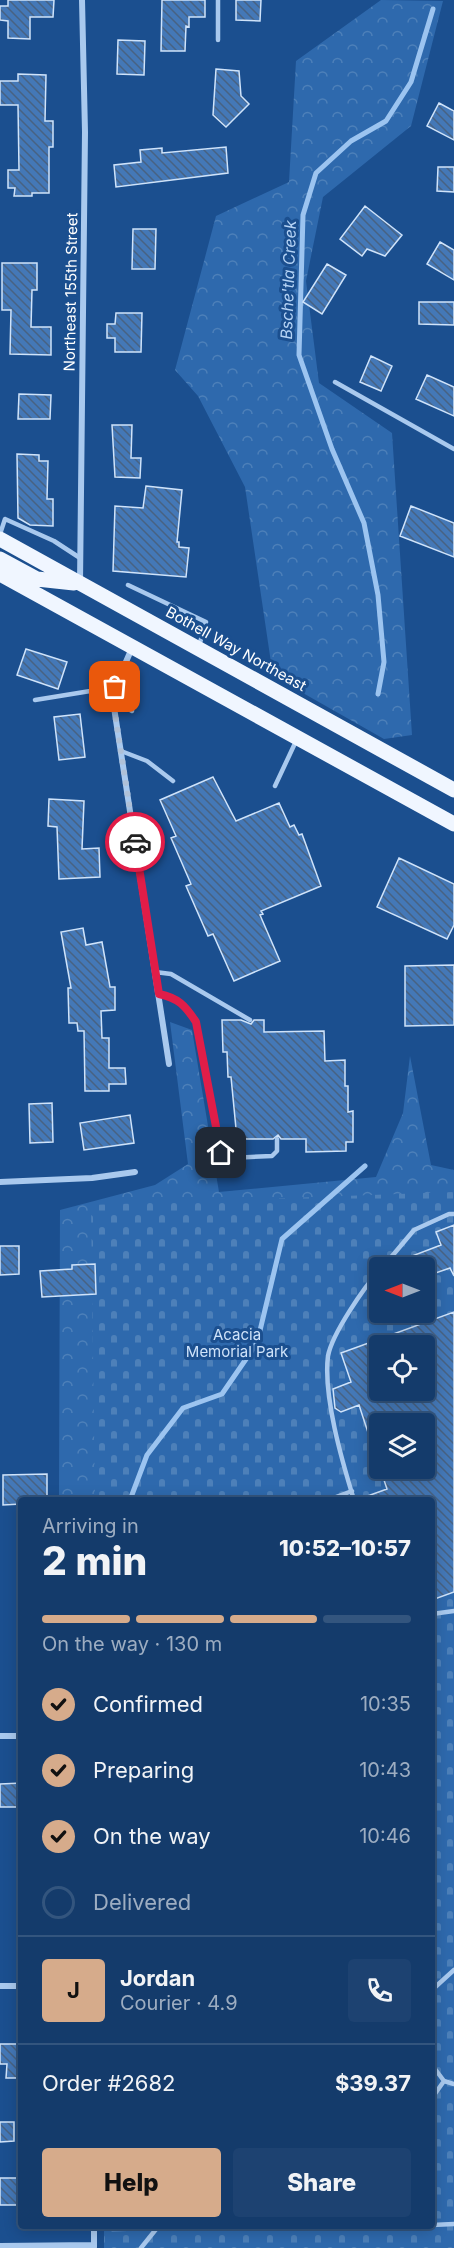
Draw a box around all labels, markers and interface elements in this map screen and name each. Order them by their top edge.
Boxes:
street label: Northeast 155th Street [60,212,81,372]
water label: Bsche'tla Creek [276,220,300,340]
street label: Bothell Way Northeast [163,602,310,695]
pin [89,661,140,712]
icon: bag [98,670,131,703]
courier [105,812,165,872]
icon: car [119,826,152,859]
pin [195,1127,246,1178]
icon: home [204,1136,237,1169]
north arrow [369,1257,435,1323]
map controls [369,1257,435,1479]
park label: Acacia Memorial Park [186,1325,289,1361]
button: locate [369,1335,435,1401]
button: layers [369,1413,435,1479]
text: Arriving in [42,1514,139,1538]
text: 10:52–10:57 [279,1535,411,1561]
text: 2 min [42,1537,147,1584]
text: On the way · 130 m [42,1632,222,1656]
icon: check [42,1688,75,1721]
text: Confirmed [93,1691,203,1717]
text: 10:35 [360,1692,411,1716]
icon: check [42,1754,75,1787]
text: Preparing [93,1757,194,1783]
text: 10:43 [359,1758,411,1782]
icon: check [42,1820,75,1853]
text: On the way [93,1823,211,1849]
text: 10:46 [359,1824,411,1848]
text: Delivered [93,1889,191,1915]
button: phone [348,1959,411,2022]
text: Jordan [120,1965,195,1991]
text: J [67,1977,80,2003]
text: Courier · 4.9 [120,1991,238,2015]
text: Order #2682 [42,2070,176,2096]
text: $39.37 [335,2070,411,2096]
button: Help [42,2148,221,2217]
button: Share [233,2148,411,2217]

